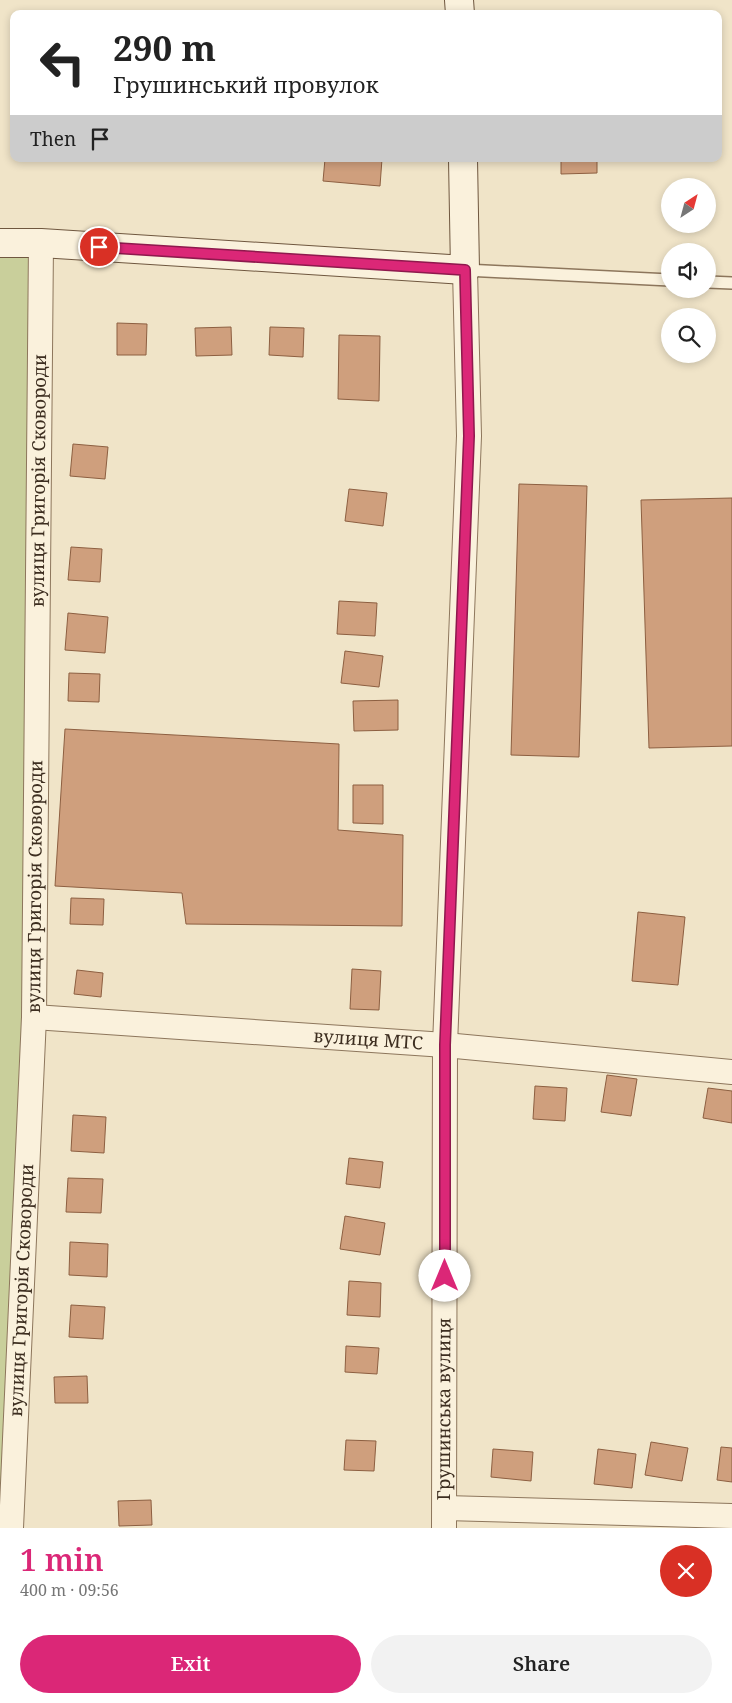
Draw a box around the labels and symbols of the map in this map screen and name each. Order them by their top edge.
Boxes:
north arrow [661,178,716,232]
pin [78,226,120,268]
street label: вулиця Григорія Сковороди [25,354,51,607]
street label: вулиця Григорія Сковороди [21,760,47,1013]
street label: вулиця МТС [313,1023,424,1054]
street label: вулиця Григорія Сковороди [3,1163,38,1417]
position arrow [418,1249,470,1301]
street label: Грушинська вулиця [431,1318,455,1500]

